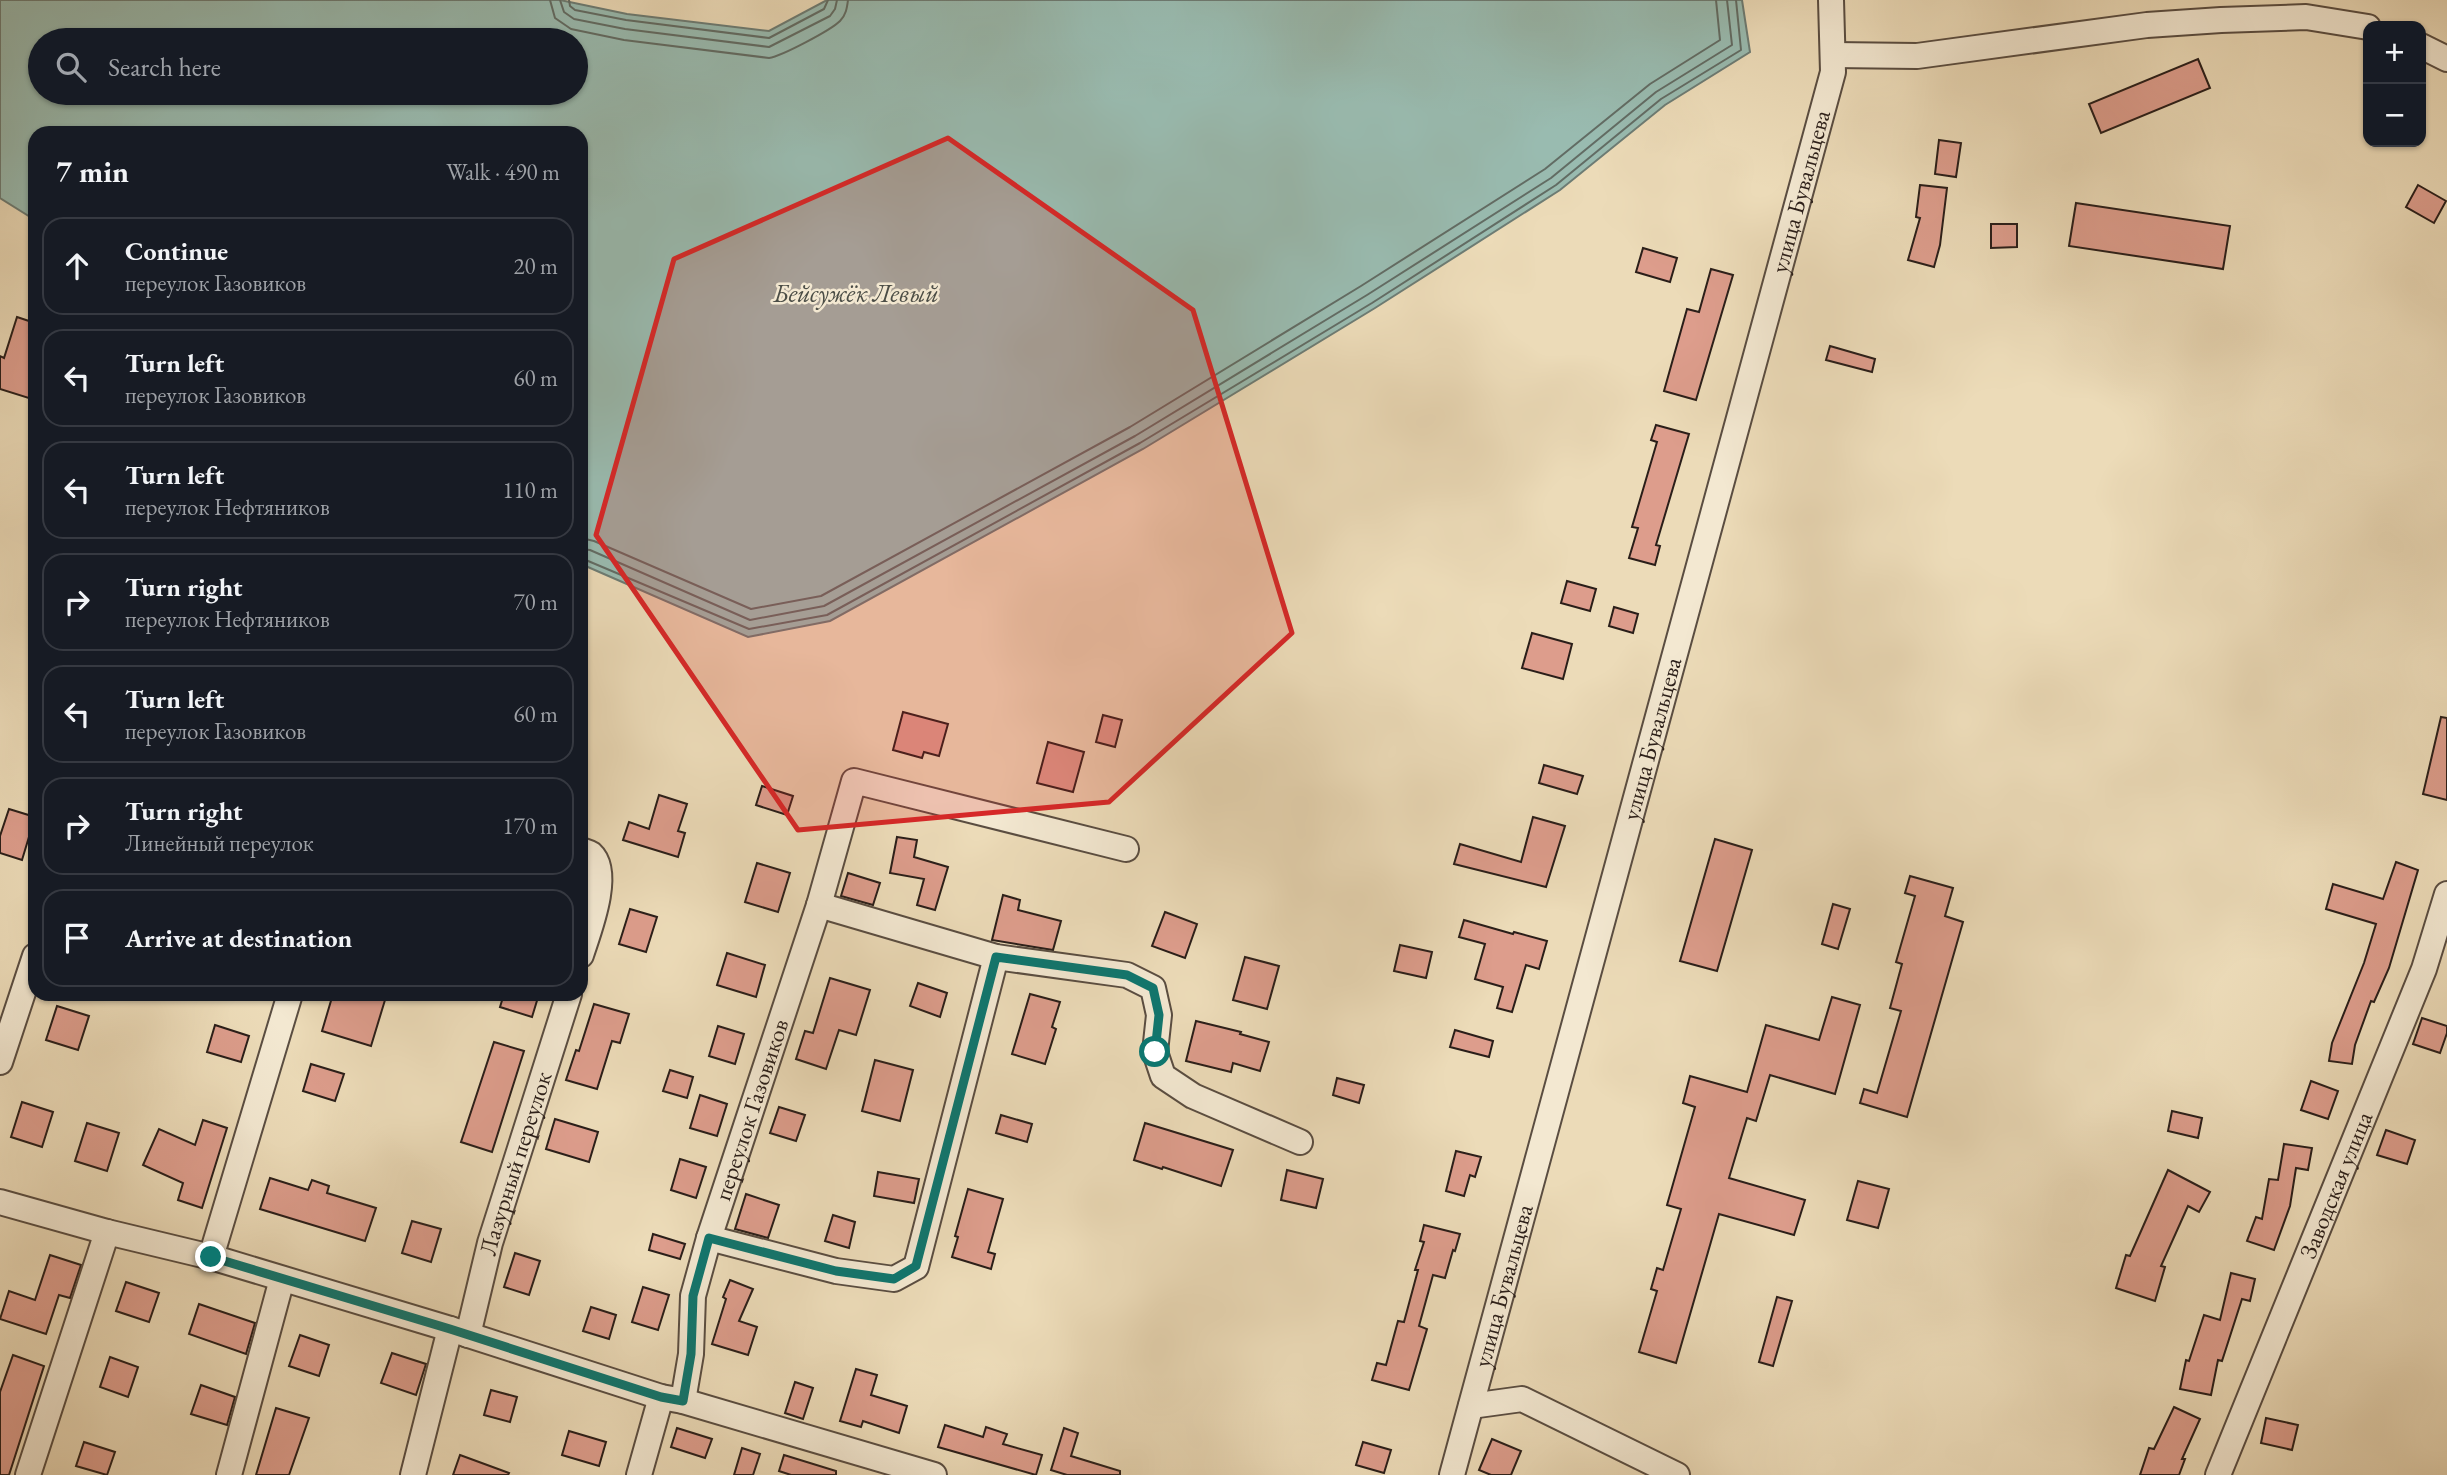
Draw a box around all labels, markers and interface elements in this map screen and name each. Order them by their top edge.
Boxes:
map controls [2363,21,2426,147]
button: + [2363,21,2426,84]
search box [28,28,588,105]
icon: search [52,48,90,86]
text: Search here [108,50,221,84]
button: − [2363,84,2426,147]
street label: улица Бувальцева [1763,106,1837,276]
text: 7 min [56,152,129,191]
text: Walk · 490 m [446,157,560,187]
text: Continue [125,234,228,268]
icon: ahead [58,247,96,285]
text: 20 m [513,251,558,281]
text: переулок Газовиков [125,268,306,298]
water label: Бейсужёк Левый [772,276,939,310]
text: Turn left [125,346,224,380]
icon: left [58,359,96,397]
text: 60 m [513,363,558,393]
text: переулок Газовиков [125,380,306,410]
text: Turn left [125,458,224,492]
icon: left [58,471,96,509]
text: 110 m [502,475,558,505]
text: переулок Нефтяников [125,492,330,522]
text: Turn right [125,570,243,604]
icon: right [58,583,96,621]
text: 70 m [513,587,558,617]
text: переулок Нефтяников [125,604,330,634]
street label: улица Бувальцева [1615,653,1689,823]
text: Turn left [125,682,224,716]
icon: left [58,695,96,733]
text: 60 m [513,699,558,729]
text: переулок Газовиков [125,716,306,746]
text: Turn right [125,794,243,828]
icon: right [58,807,96,845]
text: 170 m [502,811,558,841]
text: Линейный переулок [125,828,314,858]
icon: arrive [58,919,96,957]
text: Arrive at destination [125,921,352,955]
street label: переулок Газовиков [707,1015,795,1204]
route start [1139,1036,1170,1067]
street label: Лазурный переулок [472,1067,559,1258]
street label: Заводская улица [2292,1106,2379,1263]
street label: улица Бувальцева [1466,1200,1540,1371]
route end [195,1241,226,1272]

